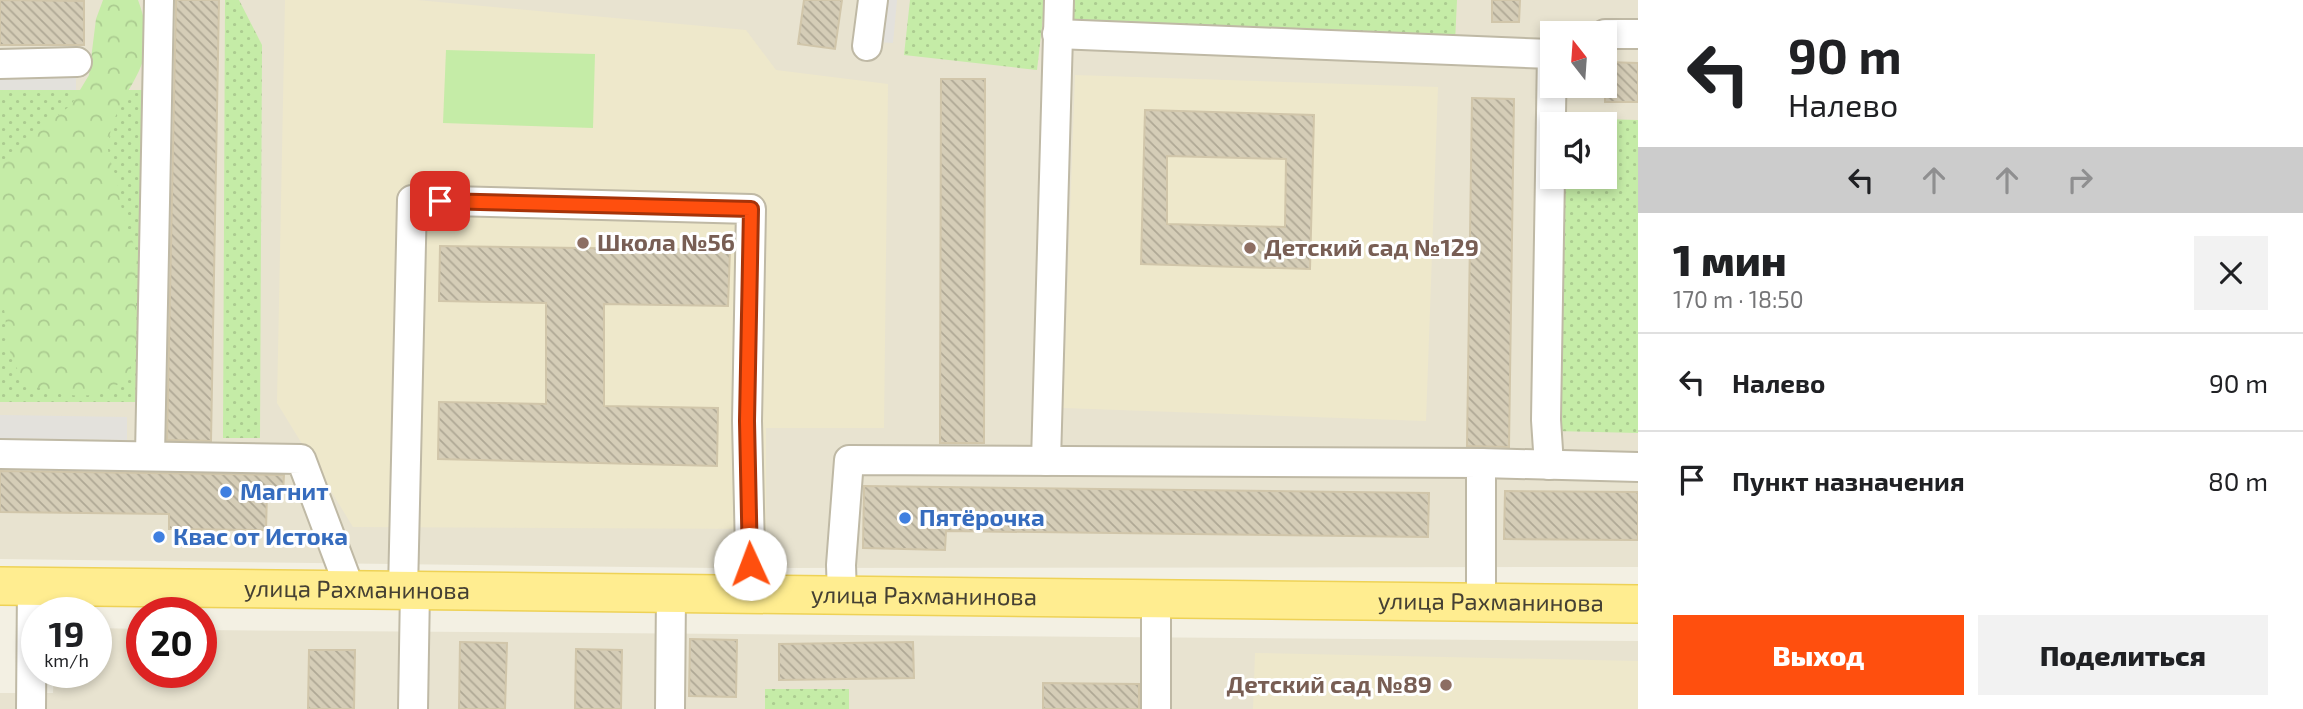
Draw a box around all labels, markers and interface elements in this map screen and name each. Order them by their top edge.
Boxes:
north arrow [1540,21,1617,98]
map controls [1540,21,1617,189]
text: 90 m [1788,25,1902,84]
icon: left [1673,28,1764,119]
text: Налево [1788,85,1898,123]
button: sound [1540,112,1617,189]
icon: left [1842,161,1880,199]
icon: ahead [1915,161,1953,199]
icon: ahead [1988,161,2026,199]
icon: right [2061,161,2099,199]
pin [410,171,470,231]
icon: arrive [421,182,459,220]
place label: Школа №56 [597,227,735,256]
place label: Детский сад №129 [1264,232,1479,261]
text: 1 мин [1673,234,1787,284]
marker: Школа №56 [575,235,591,251]
button: close [2194,236,2268,310]
marker: Детский сад №129 [1242,240,1258,256]
text: 170 m · 18:50 [1673,285,1804,313]
icon: left [1673,363,1711,401]
text: Налево [1732,367,1825,398]
text: 90 m [2209,367,2268,398]
icon: arrive [1673,461,1711,499]
text: Пункт назначения [1732,465,1965,496]
text: 80 m [2208,465,2268,496]
place label: Магнит [240,476,329,505]
marker: Магнит [218,484,234,500]
place label: Пятёрочка [919,502,1045,531]
marker: Пятёрочка [897,510,913,526]
place label: Квас от Истока [173,521,348,550]
position arrow [713,527,787,601]
marker: Квас от Истока [151,529,167,545]
street label: улица Рахманинова [244,573,470,604]
street label: улица Рахманинова [811,579,1037,610]
street label: улица Рахманинова [1378,585,1604,617]
speed limit sign: 20 [126,597,217,688]
text: 19 [49,612,84,654]
button: Выход [1673,615,1964,695]
button: Поделиться [1978,615,2268,695]
text: km/h [44,649,89,671]
place label: Детский сад №89 [1226,669,1432,698]
marker: Детский сад №89 [1438,677,1454,693]

